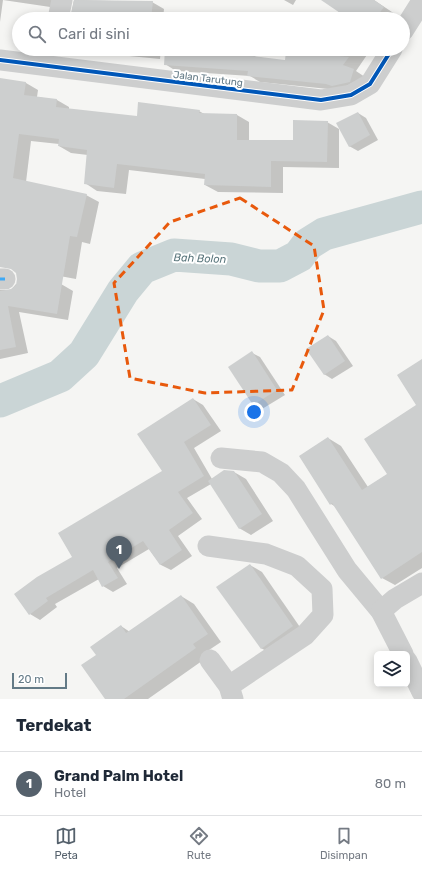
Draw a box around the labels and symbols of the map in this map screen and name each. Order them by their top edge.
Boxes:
street label: Jalan Tarutung [172,69,243,89]
water label: Bah Bolon [173,251,227,266]
your location [244,402,264,422]
pin: 1 [106,536,132,569]
scale bar [12,671,67,690]

